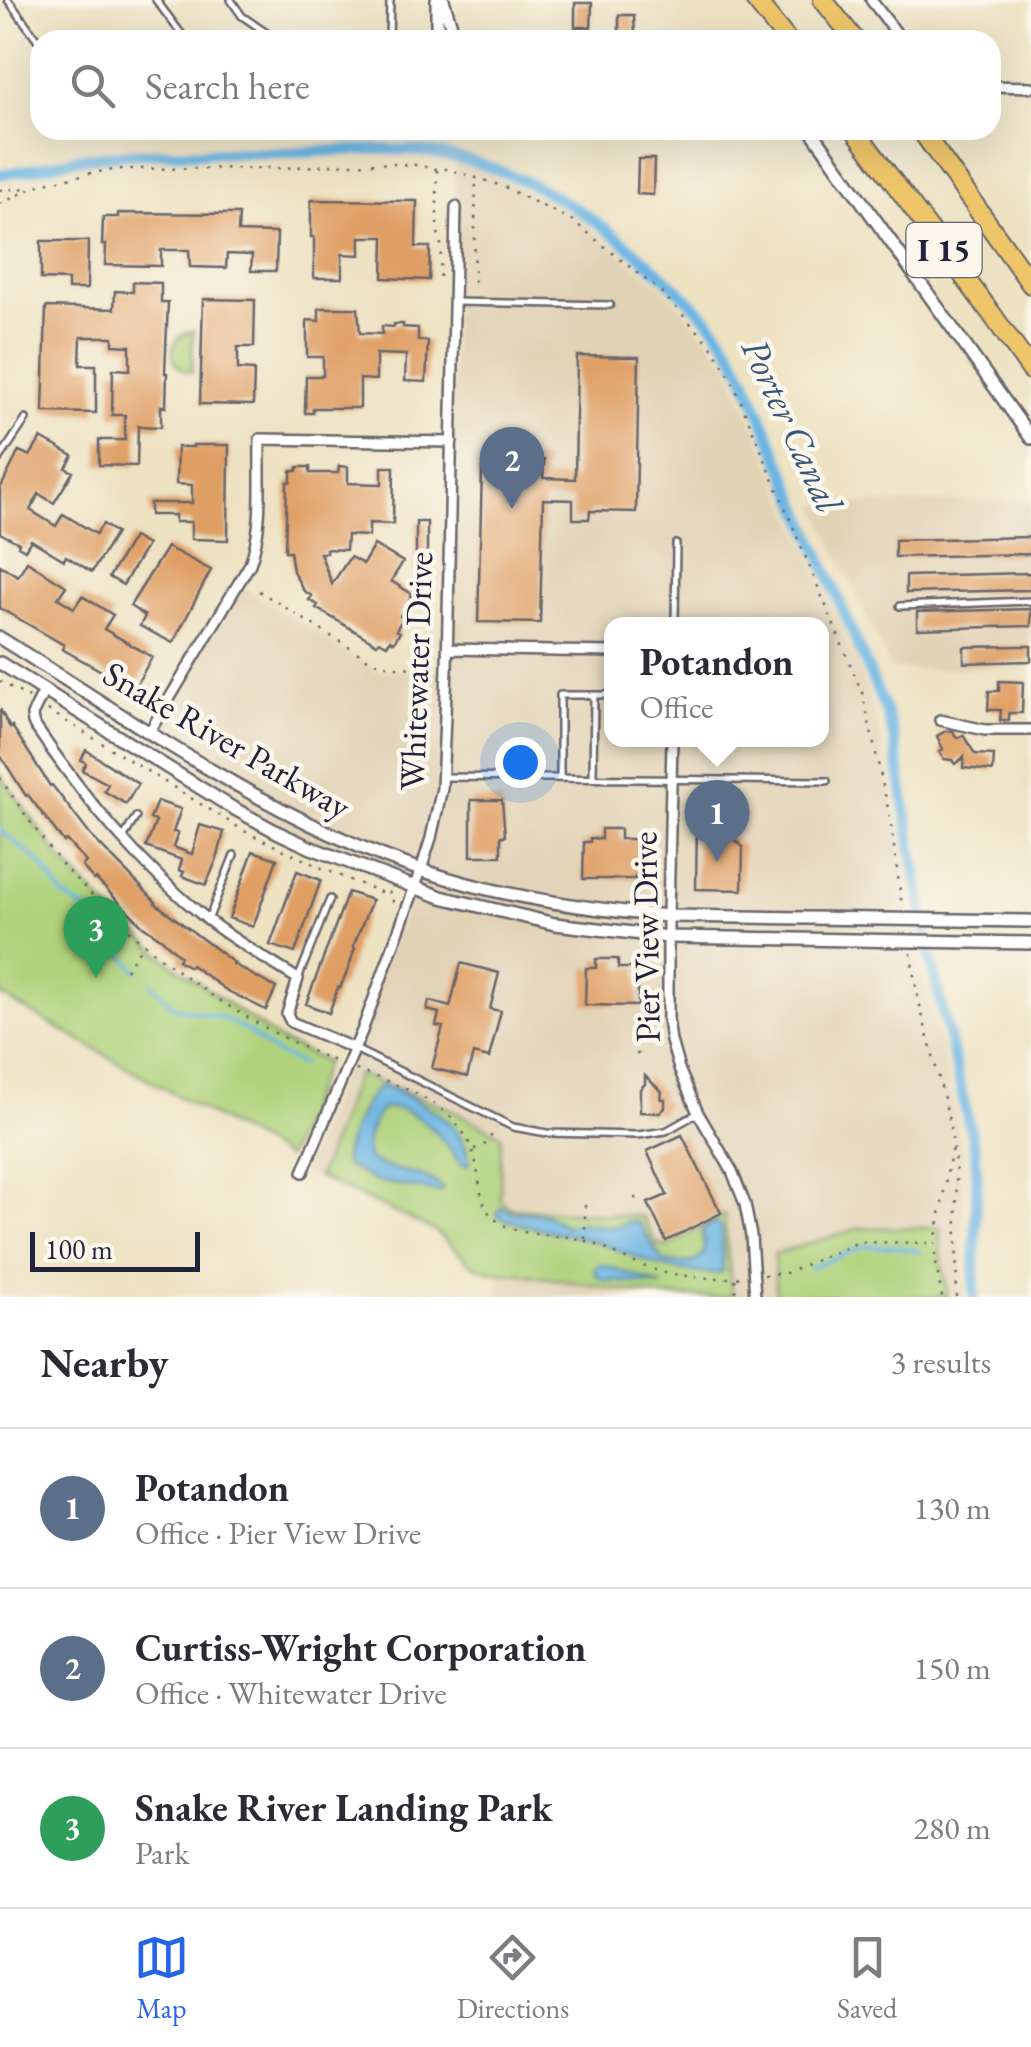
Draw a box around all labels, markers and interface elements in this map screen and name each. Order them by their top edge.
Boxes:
search box [30,30,1001,140]
icon: search [65,58,120,113]
text: Search here [145,61,310,110]
road number: I 15 [906,223,982,277]
water label: Porter Canal [731,330,855,521]
pin: 2 [480,426,544,509]
street label: Whitewater Drive [389,551,442,791]
popup [604,617,829,747]
text: Potandon [639,637,794,686]
street label: Snake River Parkway [96,651,360,829]
text: Office [639,686,714,728]
your location [495,737,546,788]
pin: 1 [684,780,750,862]
street label: Pier View Drive [621,831,670,1043]
pin: 3 [64,896,128,978]
scale bar [30,1227,200,1272]
text: 100 m [45,1231,113,1267]
text: Nearby [40,1335,169,1390]
text: 3 results [891,1341,991,1383]
text: Potandon [135,1463,289,1512]
text: 1 [64,1487,81,1529]
text: 130 m [914,1487,991,1529]
text: Office · Pier View Drive [135,1512,421,1554]
text: Curtiss-Wright Corporation [135,1623,586,1672]
text: 2 [64,1647,81,1689]
text: 150 m [914,1647,991,1689]
text: Office · Whitewater Drive [135,1672,447,1714]
text: Snake River Landing Park [135,1783,553,1832]
text: 3 [64,1807,81,1849]
text: 280 m [914,1807,991,1849]
text: Park [135,1832,190,1874]
tab: Map [134,1930,189,2026]
tab: Directions [457,1930,569,2026]
tab: Saved [837,1930,897,2026]

